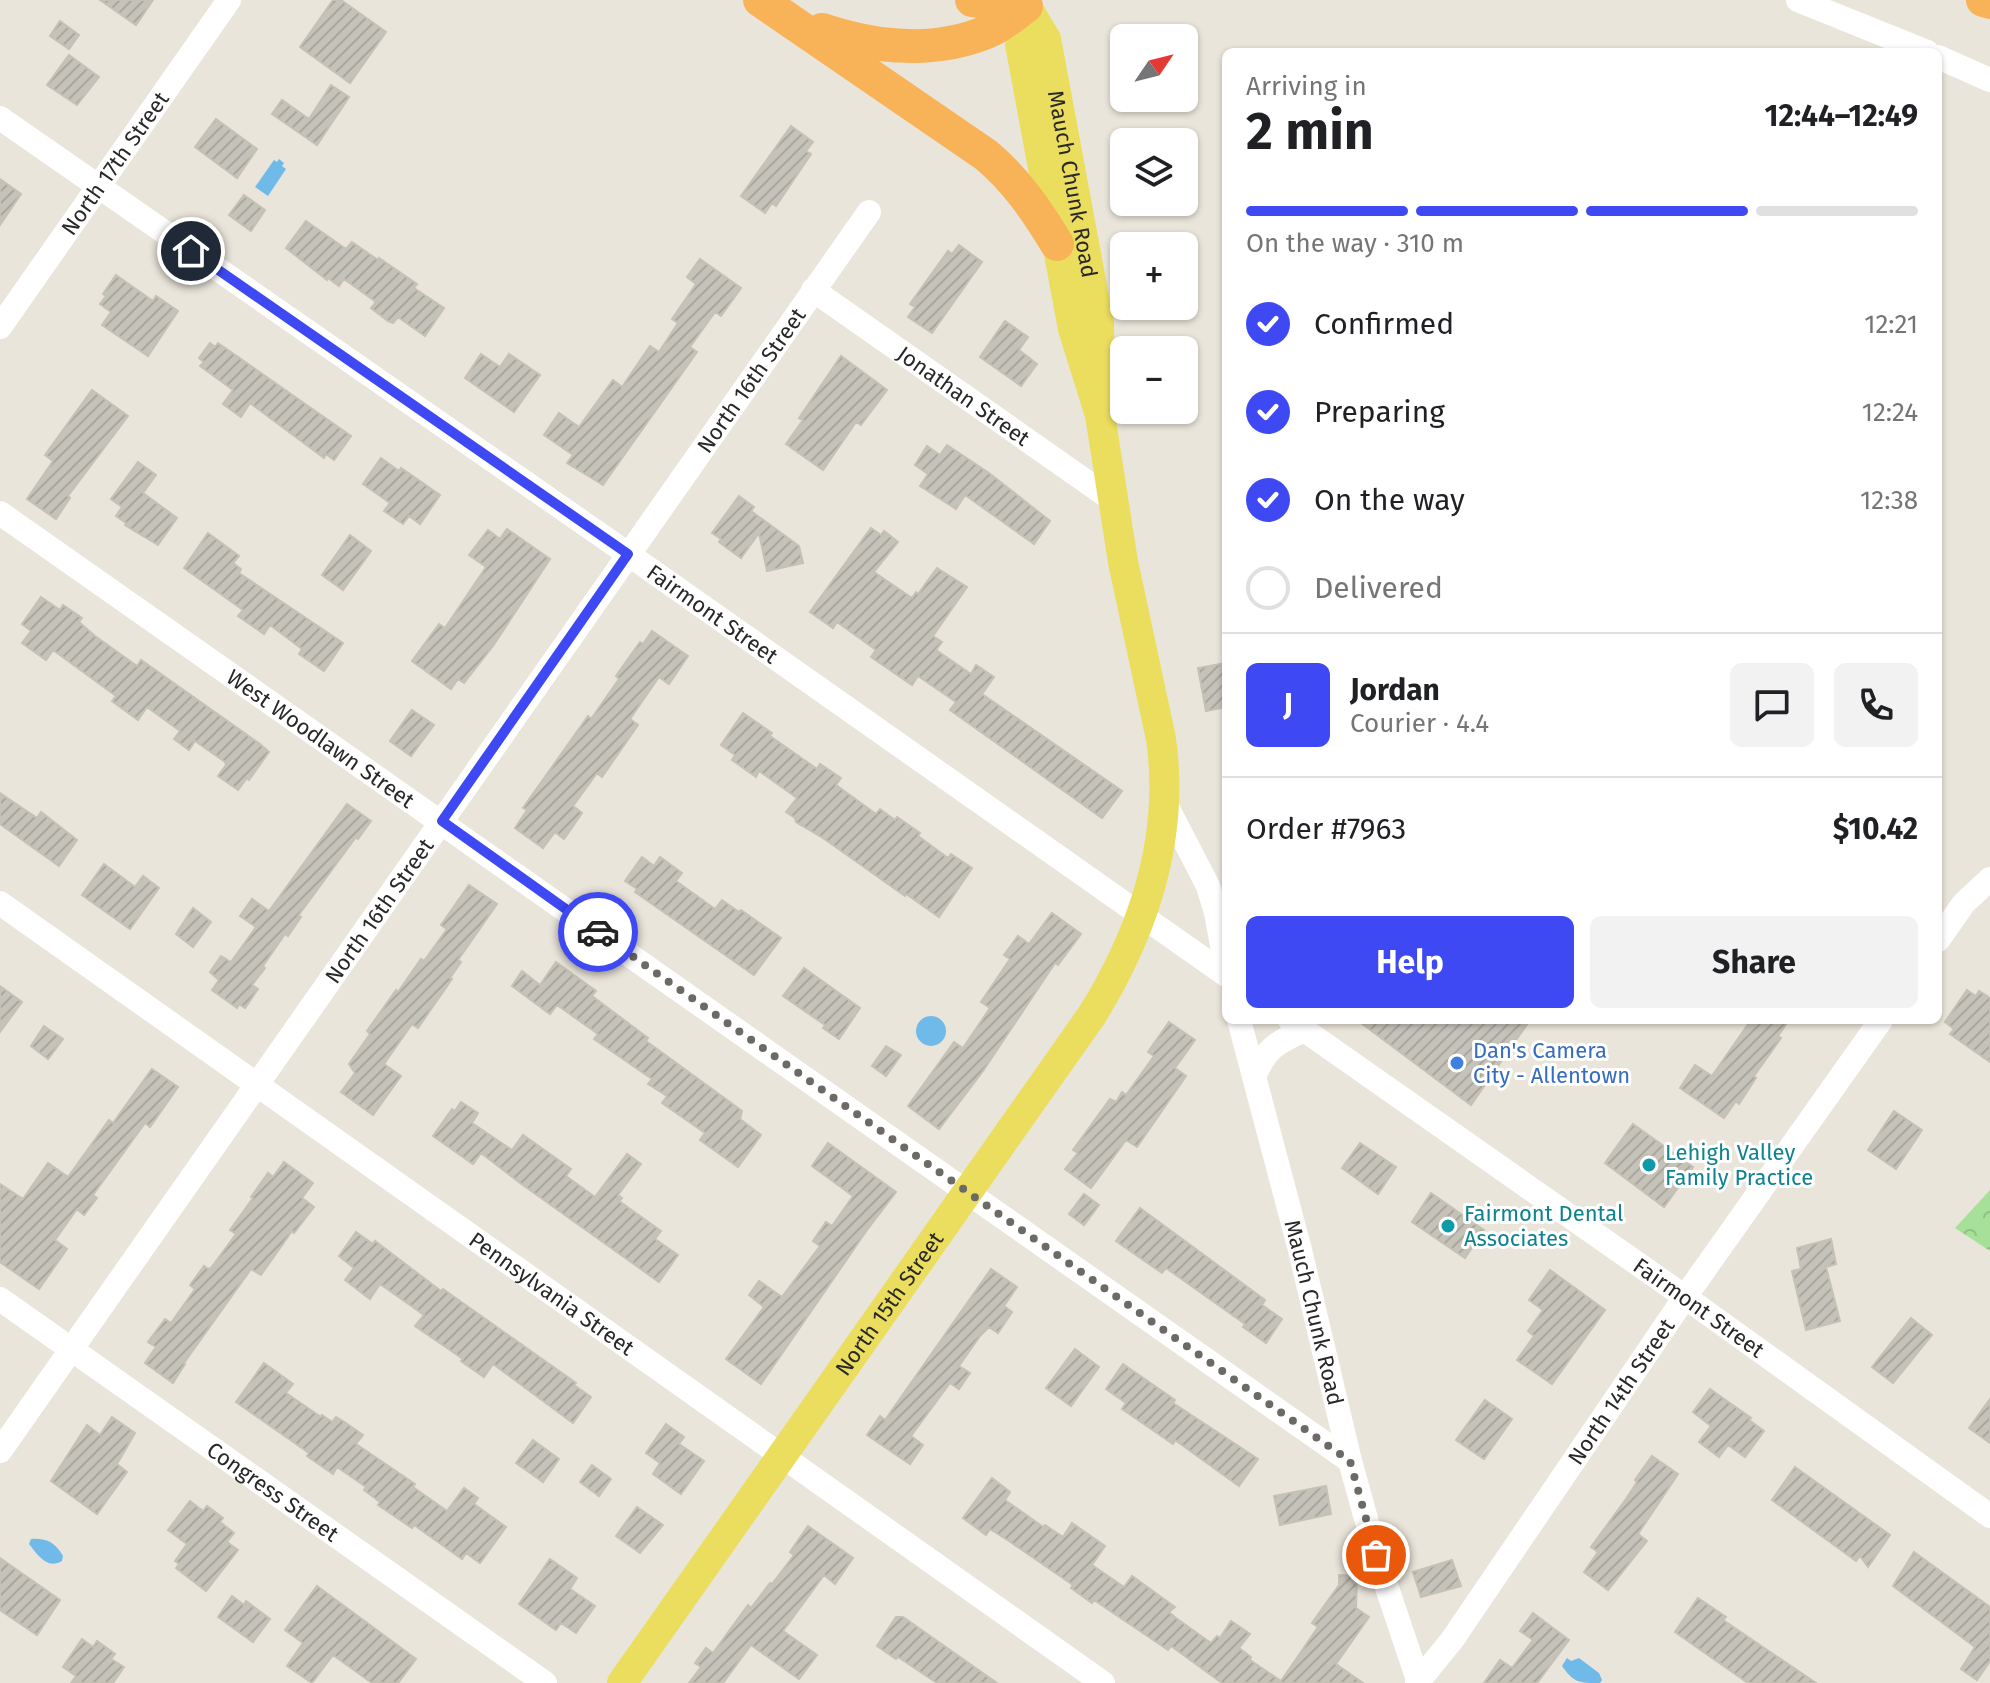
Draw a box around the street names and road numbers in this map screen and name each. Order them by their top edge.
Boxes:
street label: North 17th Street [55,86,174,240]
street label: Mauch Chunk Road [1042,88,1104,280]
street label: North 16th Street [691,302,811,458]
street label: Jonathan Street [892,340,1035,451]
street label: Fairmont Street [642,558,784,669]
street label: West Woodlawn Street [222,663,420,814]
street label: North 16th Street [319,833,439,988]
street label: Mauch Chunk Road [1279,1217,1350,1408]
street label: Pennsylvania Street [464,1226,640,1361]
street label: North 15th Street [829,1226,949,1381]
street label: Fairmont Street [1628,1252,1770,1363]
street label: North 14th Street [1562,1313,1680,1470]
street label: Congress Street [202,1436,344,1547]

